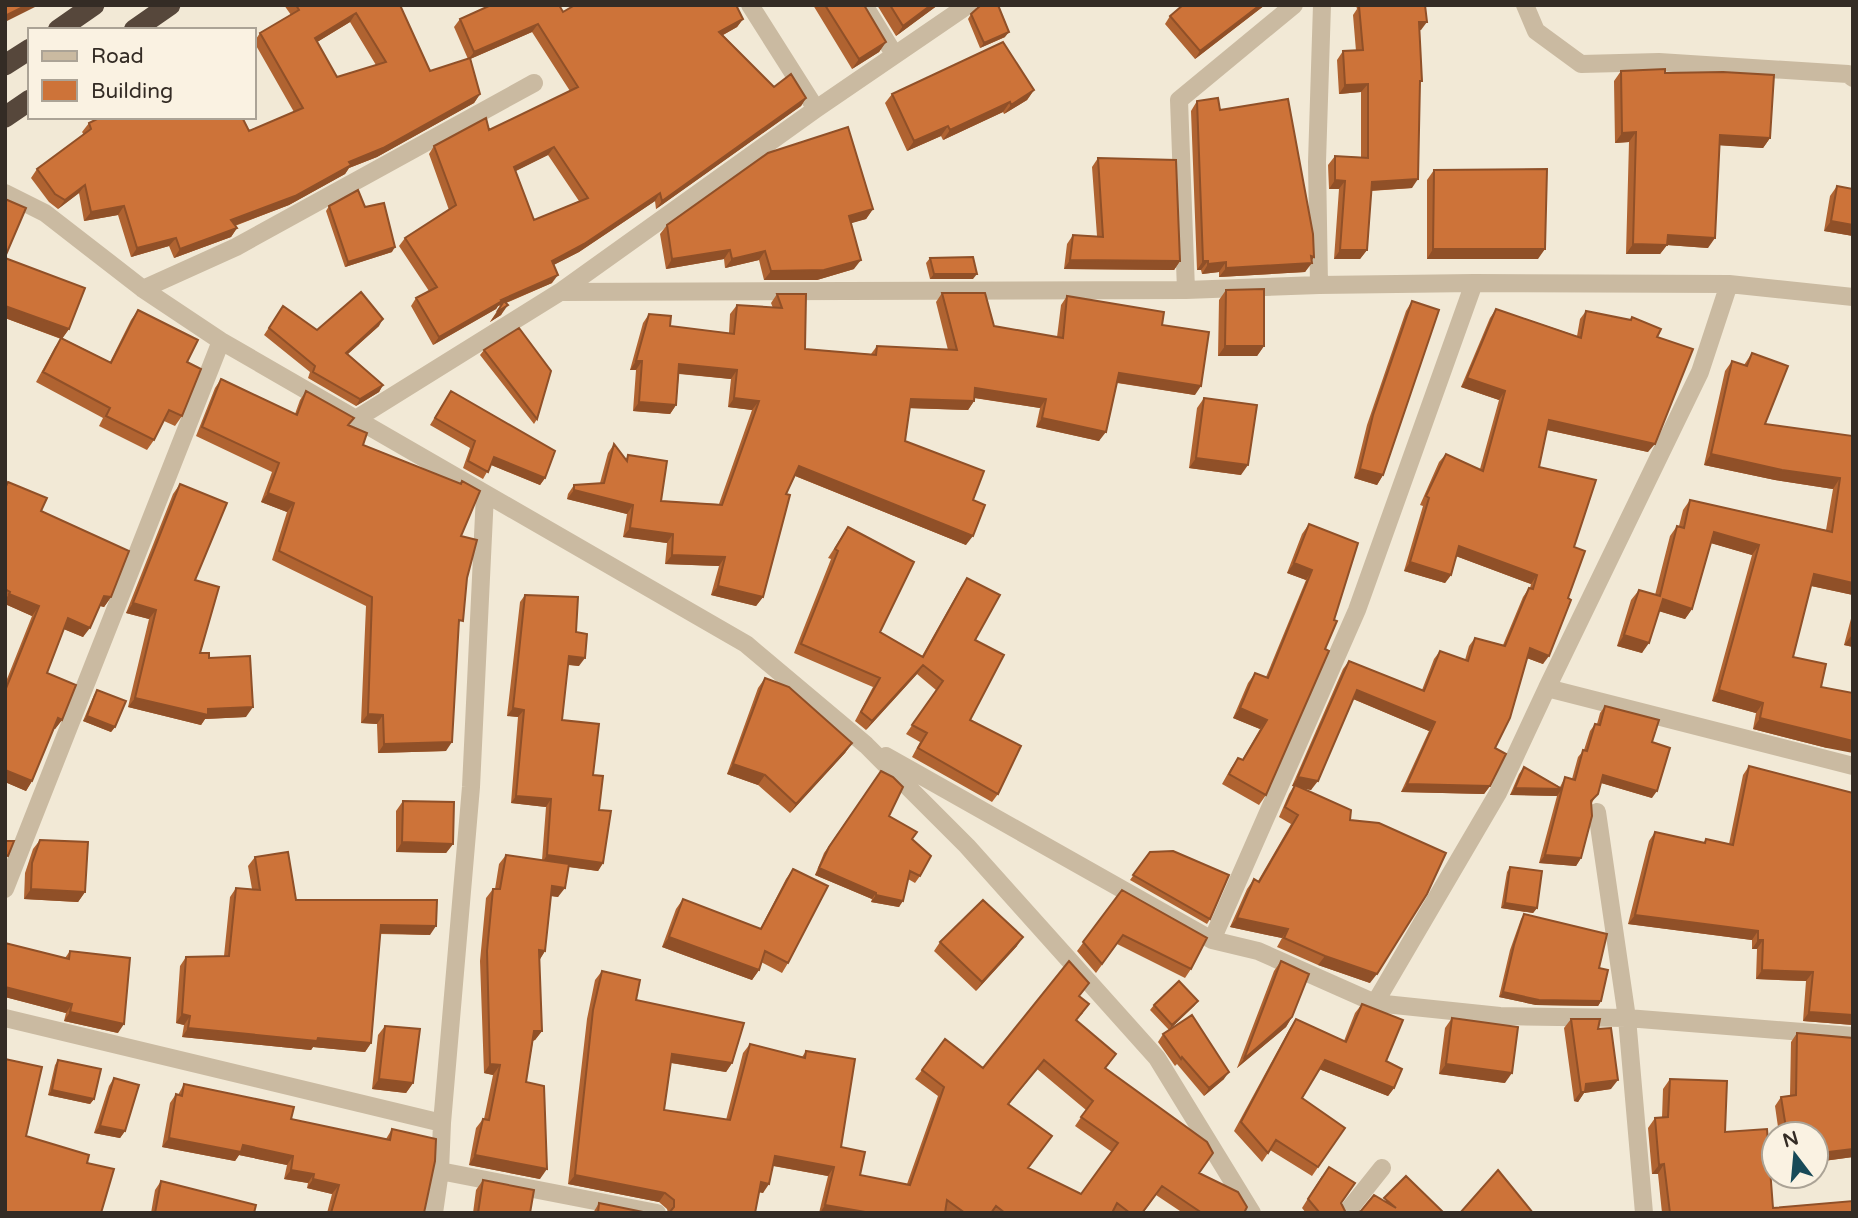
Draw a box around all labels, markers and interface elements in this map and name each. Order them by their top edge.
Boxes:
legend [28,28,256,119]
text: Road [91,44,144,69]
text: Building [91,79,173,104]
north arrow [1760,1120,1830,1190]
text: N [1780,1127,1801,1152]

